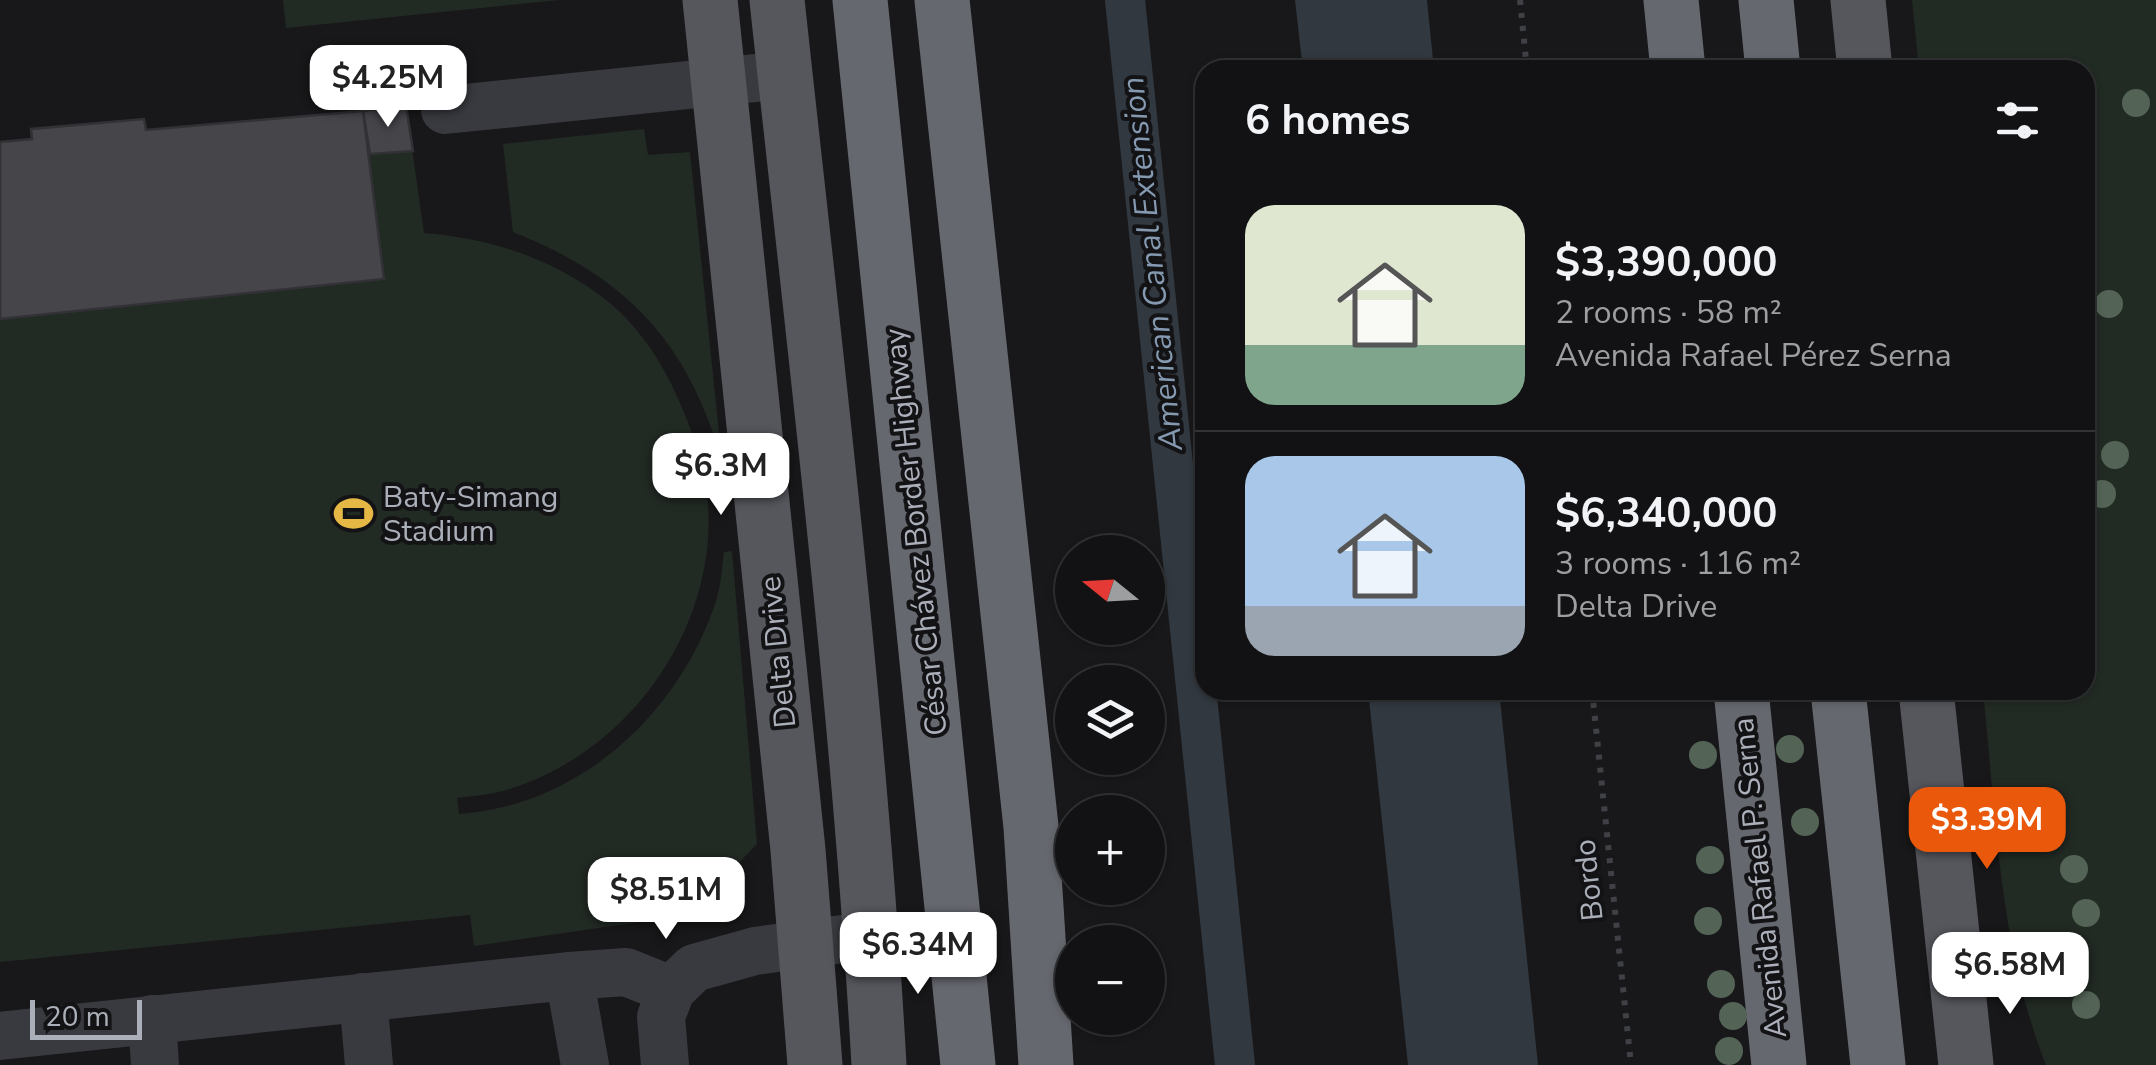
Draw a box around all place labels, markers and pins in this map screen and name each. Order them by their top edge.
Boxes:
pin: $4.25M [307,45,469,130]
pin: $6.3M [651,433,791,518]
place label: Baty-Simang Stadium [383,477,558,552]
sports icon: Baty-Simang Stadium [332,493,374,535]
pin: $3.39M [1906,787,2068,872]
pin: $8.51M [585,857,747,942]
pin: $6.34M [837,912,999,997]
pin: $6.58M [1929,932,2091,1017]

